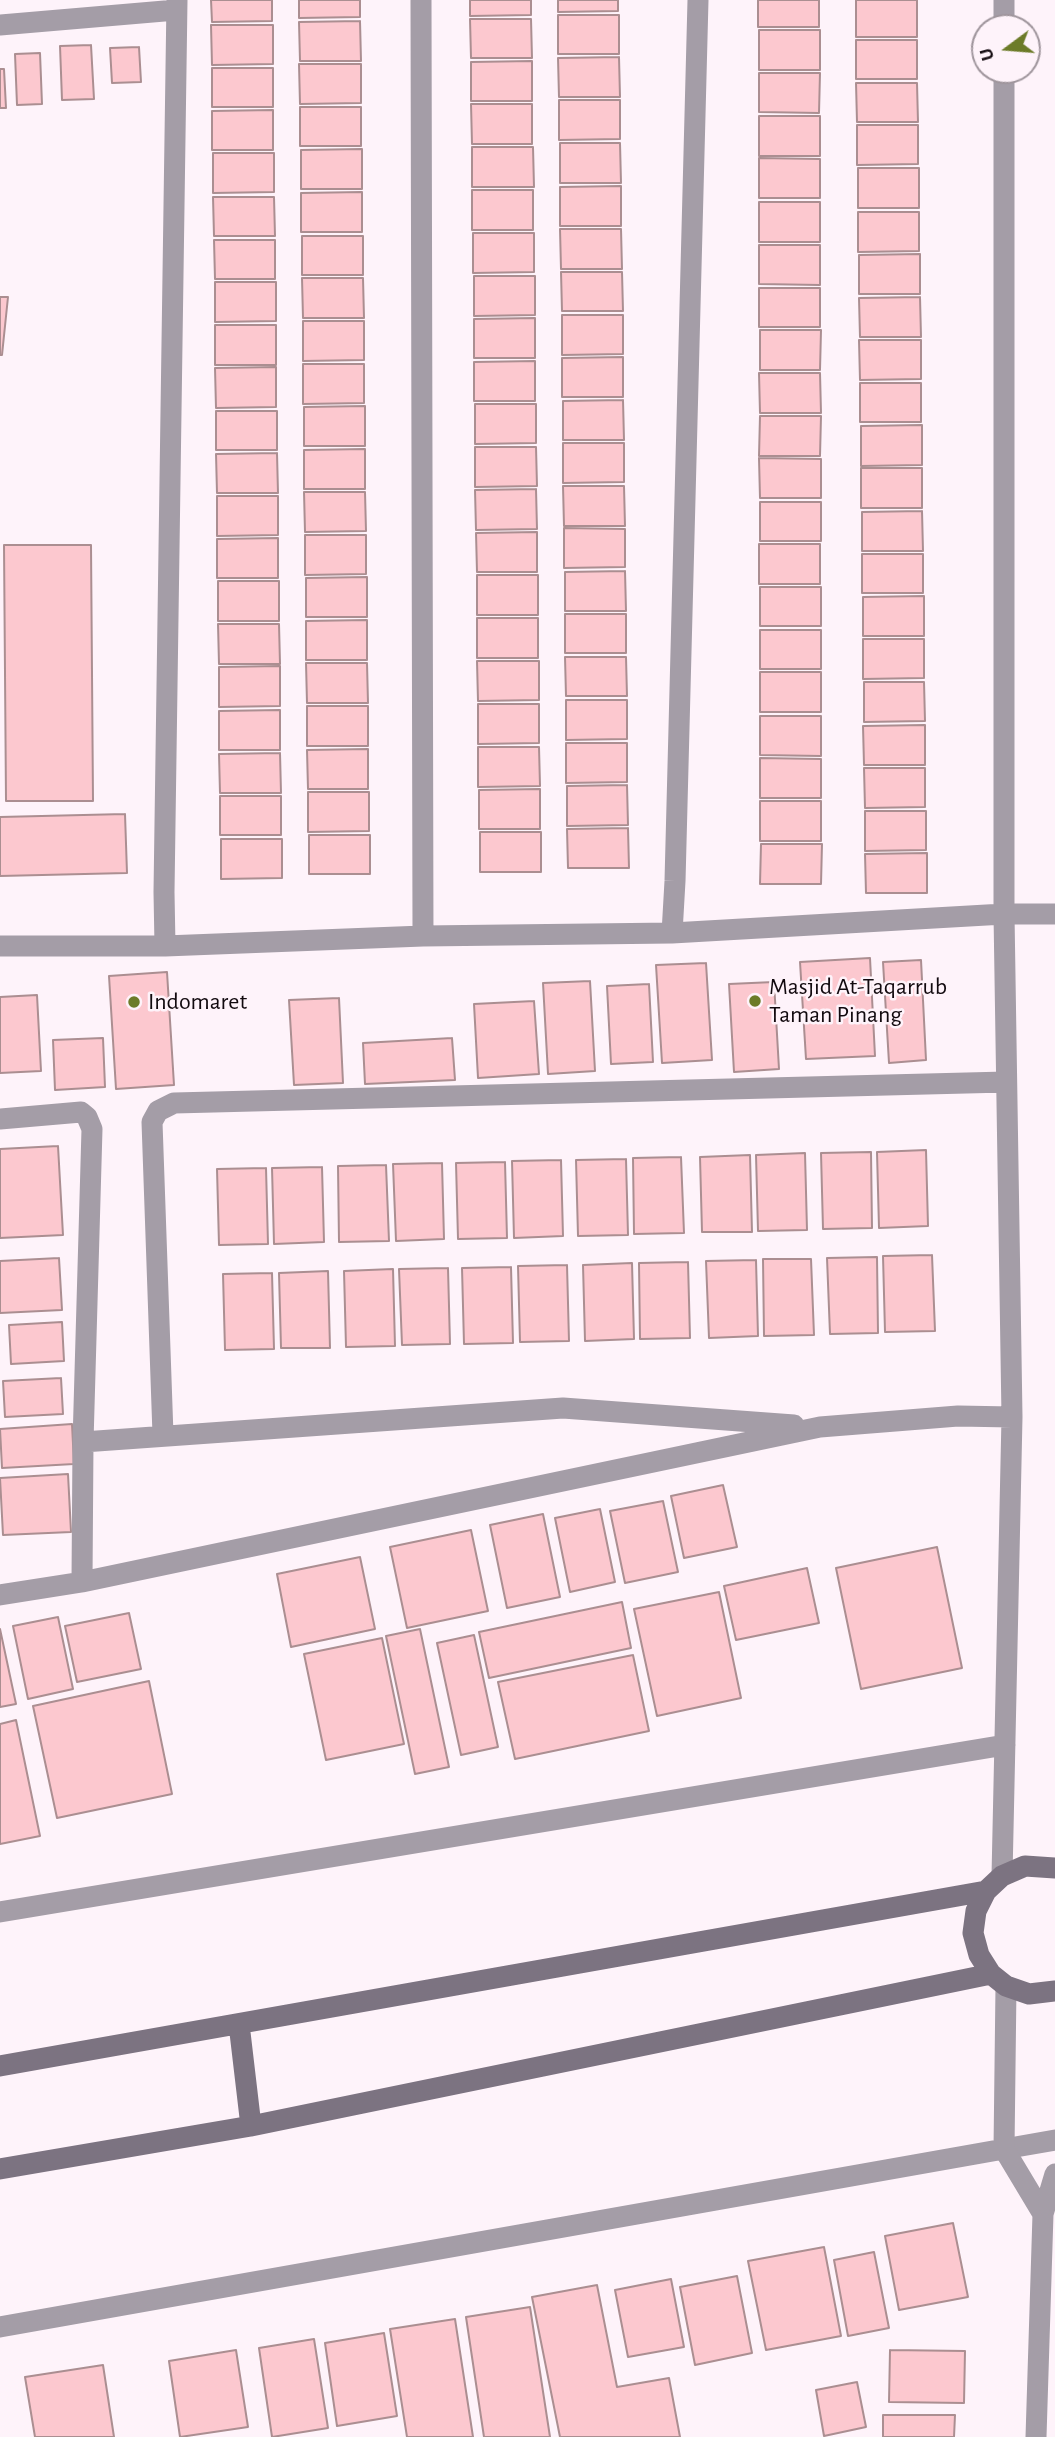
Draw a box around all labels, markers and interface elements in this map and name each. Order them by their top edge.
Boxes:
north arrow [971,14,1041,84]
text: U [976,46,998,63]
place label: Masjid At-Taqarrub Taman Pinang [769,973,947,1029]
place label: Indomaret [148,988,247,1016]
marker: Masjid At-Taqarrub Taman Pinang [747,993,763,1009]
marker: Indomaret [126,994,142,1010]

